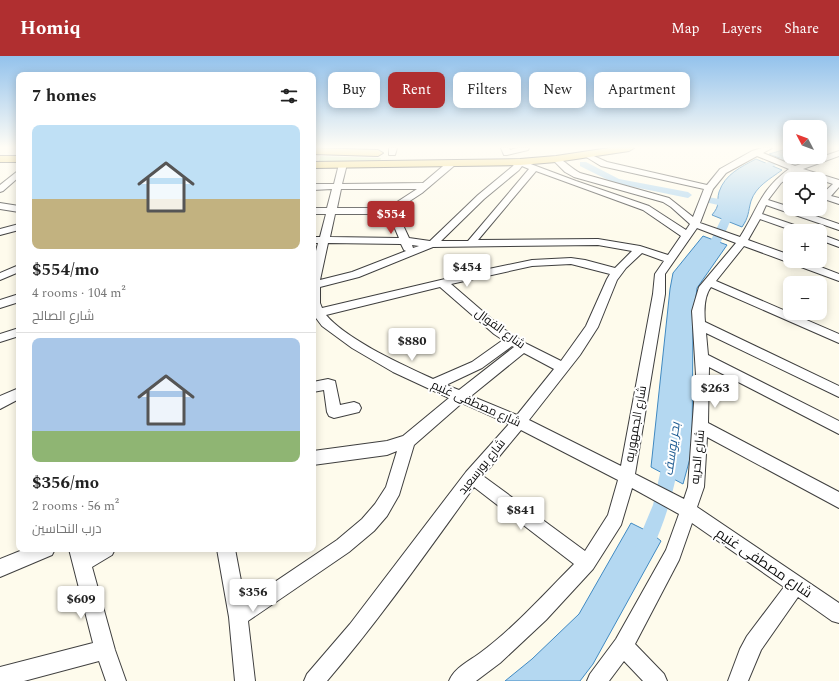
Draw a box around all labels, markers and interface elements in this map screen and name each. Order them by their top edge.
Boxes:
text: Homiq [20,14,81,43]
text: Map [671,18,700,39]
text: Layers [722,18,762,39]
text: Share [784,18,819,39]
chip: Buy [328,72,380,108]
chip: Rent [388,72,445,108]
chip: Filters [453,72,521,108]
chip: New [529,72,586,108]
chip: Apartment [594,72,690,108]
text: 7 homes [32,83,97,109]
icon: filters [278,85,300,107]
north arrow [783,120,827,164]
map controls [783,120,827,320]
icon: home [130,151,202,223]
button: locate [783,172,827,216]
pin: $554 [367,201,415,235]
text: $554 [376,204,406,224]
button: + [783,224,827,268]
pin: $454 [443,254,491,288]
text: $554/mo [32,257,99,283]
text: $454 [452,257,482,277]
button: − [783,276,827,320]
text: 4 rooms · 104 m² [32,283,126,303]
street label: شارع الفوال [471,304,529,354]
text: شارع الصالح [32,306,94,326]
pin: $880 [388,328,436,362]
text: $880 [397,331,427,351]
icon: home [130,364,202,436]
pin: $263 [691,375,739,409]
street label: شارع مصطفى غنيم [428,376,524,432]
text: $263 [700,378,730,398]
street label: شارع الجمهوريه [620,384,652,464]
water label: بحر يوسف [658,419,686,477]
street label: شارع الحريه [686,429,710,485]
street label: شارع بورسعيد [454,435,511,499]
text: $356/mo [32,470,99,496]
text: 2 rooms · 56 m² [32,496,119,516]
pin: $841 [497,497,545,531]
text: $841 [506,500,536,520]
text: درب النحاسين [32,519,101,539]
street label: شارع مصطفى غنيم [711,523,817,603]
pin: $356 [229,579,277,613]
text: $356 [238,582,268,602]
pin: $609 [57,586,105,620]
text: $609 [66,589,96,609]

